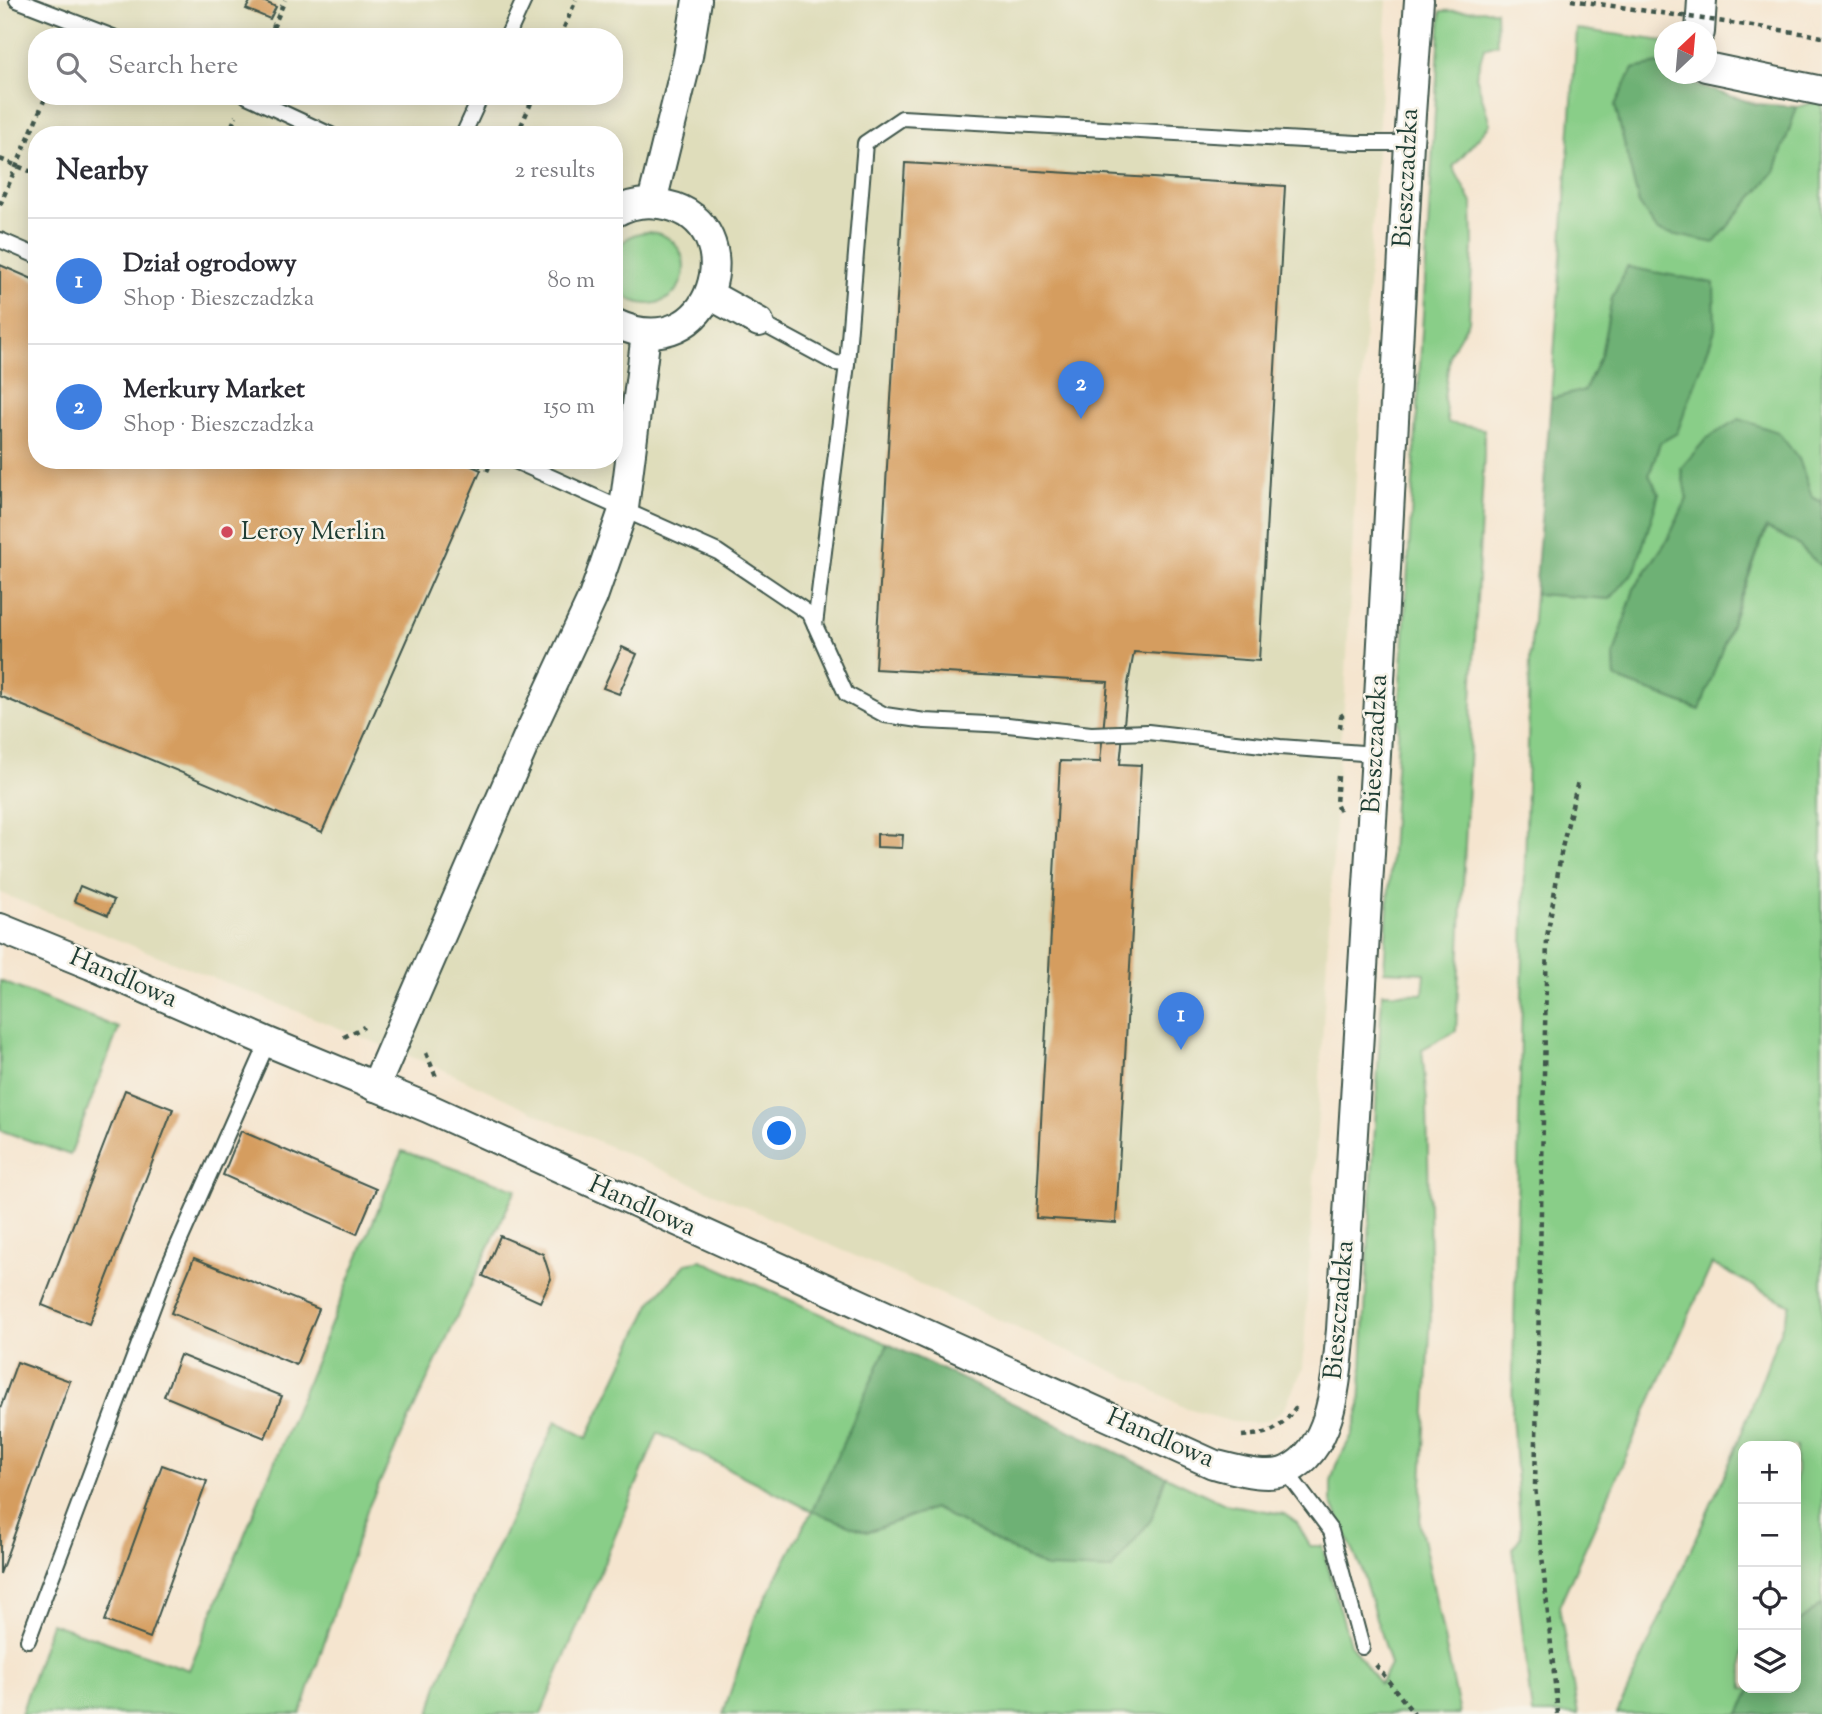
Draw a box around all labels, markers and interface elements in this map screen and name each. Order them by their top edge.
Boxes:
north arrow [1654,21,1717,84]
search box [28,28,623,105]
icon: search [52,48,90,86]
text: Search here [108,48,238,85]
street label: Bieszczadzka [1385,107,1429,249]
text: Nearby [56,150,148,193]
text: 2 results [515,155,595,188]
text: Dział ogrodowy [123,246,297,283]
text: 1 [75,265,83,298]
text: 80 m [547,265,595,298]
text: Shop · Bieszczadzka [123,283,314,316]
pin: 2 [1058,361,1104,419]
text: Merkury Market [123,372,305,409]
text: 2 [74,391,84,424]
text: 150 m [543,391,595,424]
text: Shop · Bieszczadzka [123,409,314,442]
place label: Leroy Merlin [241,514,386,551]
marker: Leroy Merlin [219,524,235,540]
street label: Bieszczadzka [1354,673,1398,815]
street label: Handlowa [63,940,183,1018]
pin: 1 [1158,992,1204,1050]
your location [762,1116,796,1150]
street label: Handlowa [582,1167,702,1247]
street label: Bieszczadzka [1315,1239,1365,1381]
street label: Handlowa [1100,1400,1220,1478]
map controls [1738,1441,1801,1693]
button: + [1738,1441,1801,1504]
button: − [1738,1504,1801,1567]
button: locate [1738,1567,1801,1630]
button: layers [1738,1630,1801,1693]

